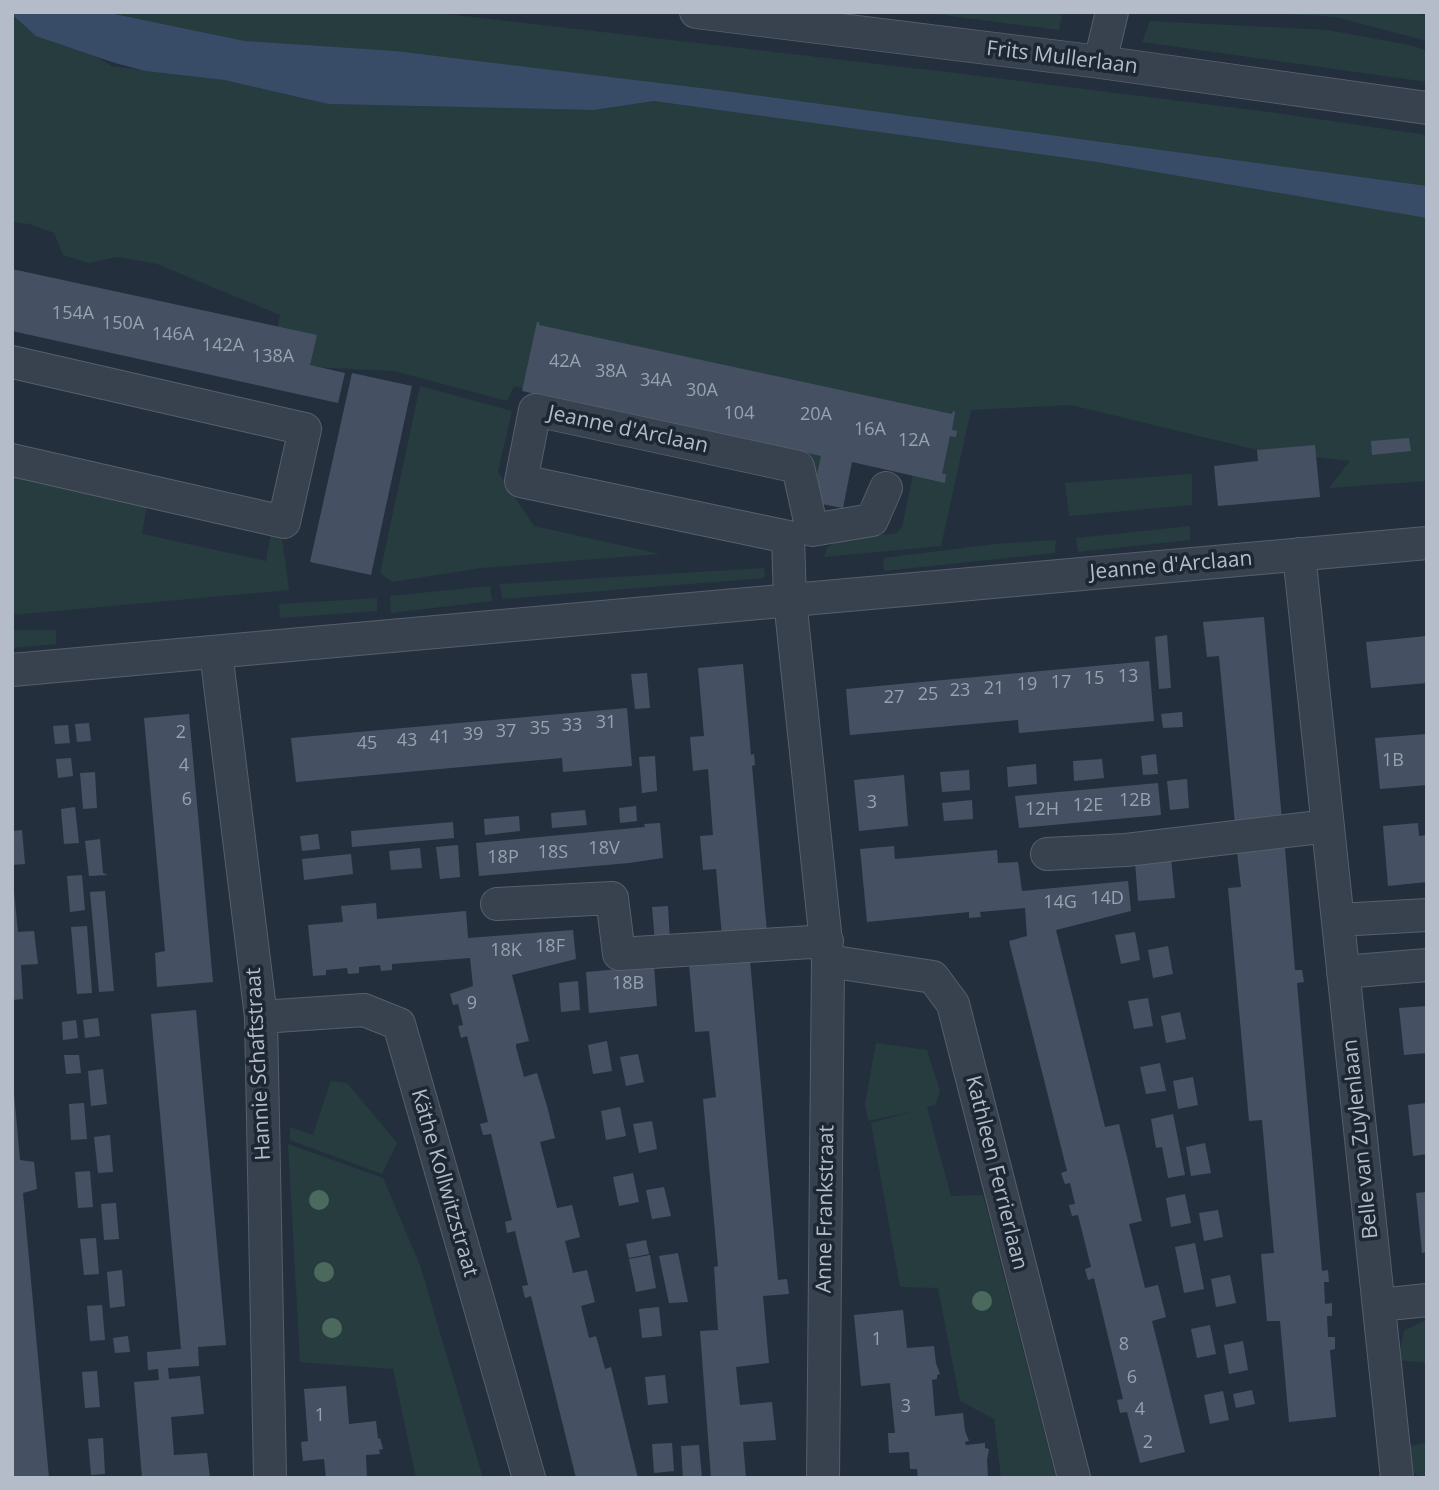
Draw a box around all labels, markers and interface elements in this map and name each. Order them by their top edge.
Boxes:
street label: Frits Mullerlaan [985,36,1139,80]
house number: 154A [52,303,94,325]
house number: 150A [102,313,144,335]
house number: 146A [152,324,194,346]
house number: 142A [202,335,244,357]
house number: 138A [252,346,294,368]
house number: 42A [549,351,581,373]
house number: 38A [595,361,627,383]
house number: 34A [640,370,672,392]
house number: 30A [686,380,718,402]
street label: Jeanne d'Arclaan [546,401,710,459]
house number: 104 [724,403,754,425]
house number: 20A [800,404,832,426]
house number: 16A [854,419,886,441]
house number: 12A [898,430,930,452]
street label: Jeanne d'Arclaan [1089,546,1253,586]
house number: 13 [1118,666,1138,688]
house number: 15 [1084,668,1104,690]
house number: 17 [1051,672,1071,694]
house number: 19 [1017,674,1037,696]
house number: 21 [984,678,1004,700]
house number: 23 [950,680,970,702]
house number: 25 [918,684,938,706]
house number: 27 [884,687,904,709]
house number: 31 [596,712,616,734]
house number: 33 [562,715,582,737]
house number: 35 [530,718,550,740]
house number: 37 [496,721,516,743]
house number: 2 [176,722,186,744]
house number: 39 [463,724,483,746]
house number: 41 [430,727,450,749]
house number: 43 [397,730,417,752]
house number: 45 [357,733,377,755]
house number: 1B [1382,750,1404,772]
house number: 4 [179,755,189,777]
house number: 6 [182,789,192,811]
house number: 12B [1119,790,1151,812]
house number: 3 [867,792,877,814]
house number: 12E [1073,795,1103,817]
house number: 12H [1025,799,1059,821]
house number: 18V [588,838,620,860]
house number: 18S [538,842,568,864]
house number: 18P [487,847,519,869]
house number: 14D [1090,888,1124,910]
house number: 14G [1043,892,1077,914]
house number: 18F [535,936,565,958]
house number: 18K [490,940,522,962]
street label: Hannie Schaftstraat [241,967,277,1161]
house number: 18B [612,973,644,995]
house number: 9 [467,993,477,1015]
street label: Belle van Zuylenlaan [1338,1038,1384,1240]
street label: Kathleen Ferrierlaan [960,1073,1032,1273]
street label: Käthe Kollwitzstraat [405,1086,483,1280]
street label: Anne Frankstraat [812,1125,840,1293]
house number: 1 [872,1329,882,1351]
house number: 8 [1119,1334,1129,1356]
house number: 6 [1127,1367,1137,1389]
house number: 3 [901,1396,911,1418]
house number: 4 [1135,1399,1145,1421]
house number: 1 [315,1405,325,1427]
house number: 2 [1143,1432,1153,1454]

